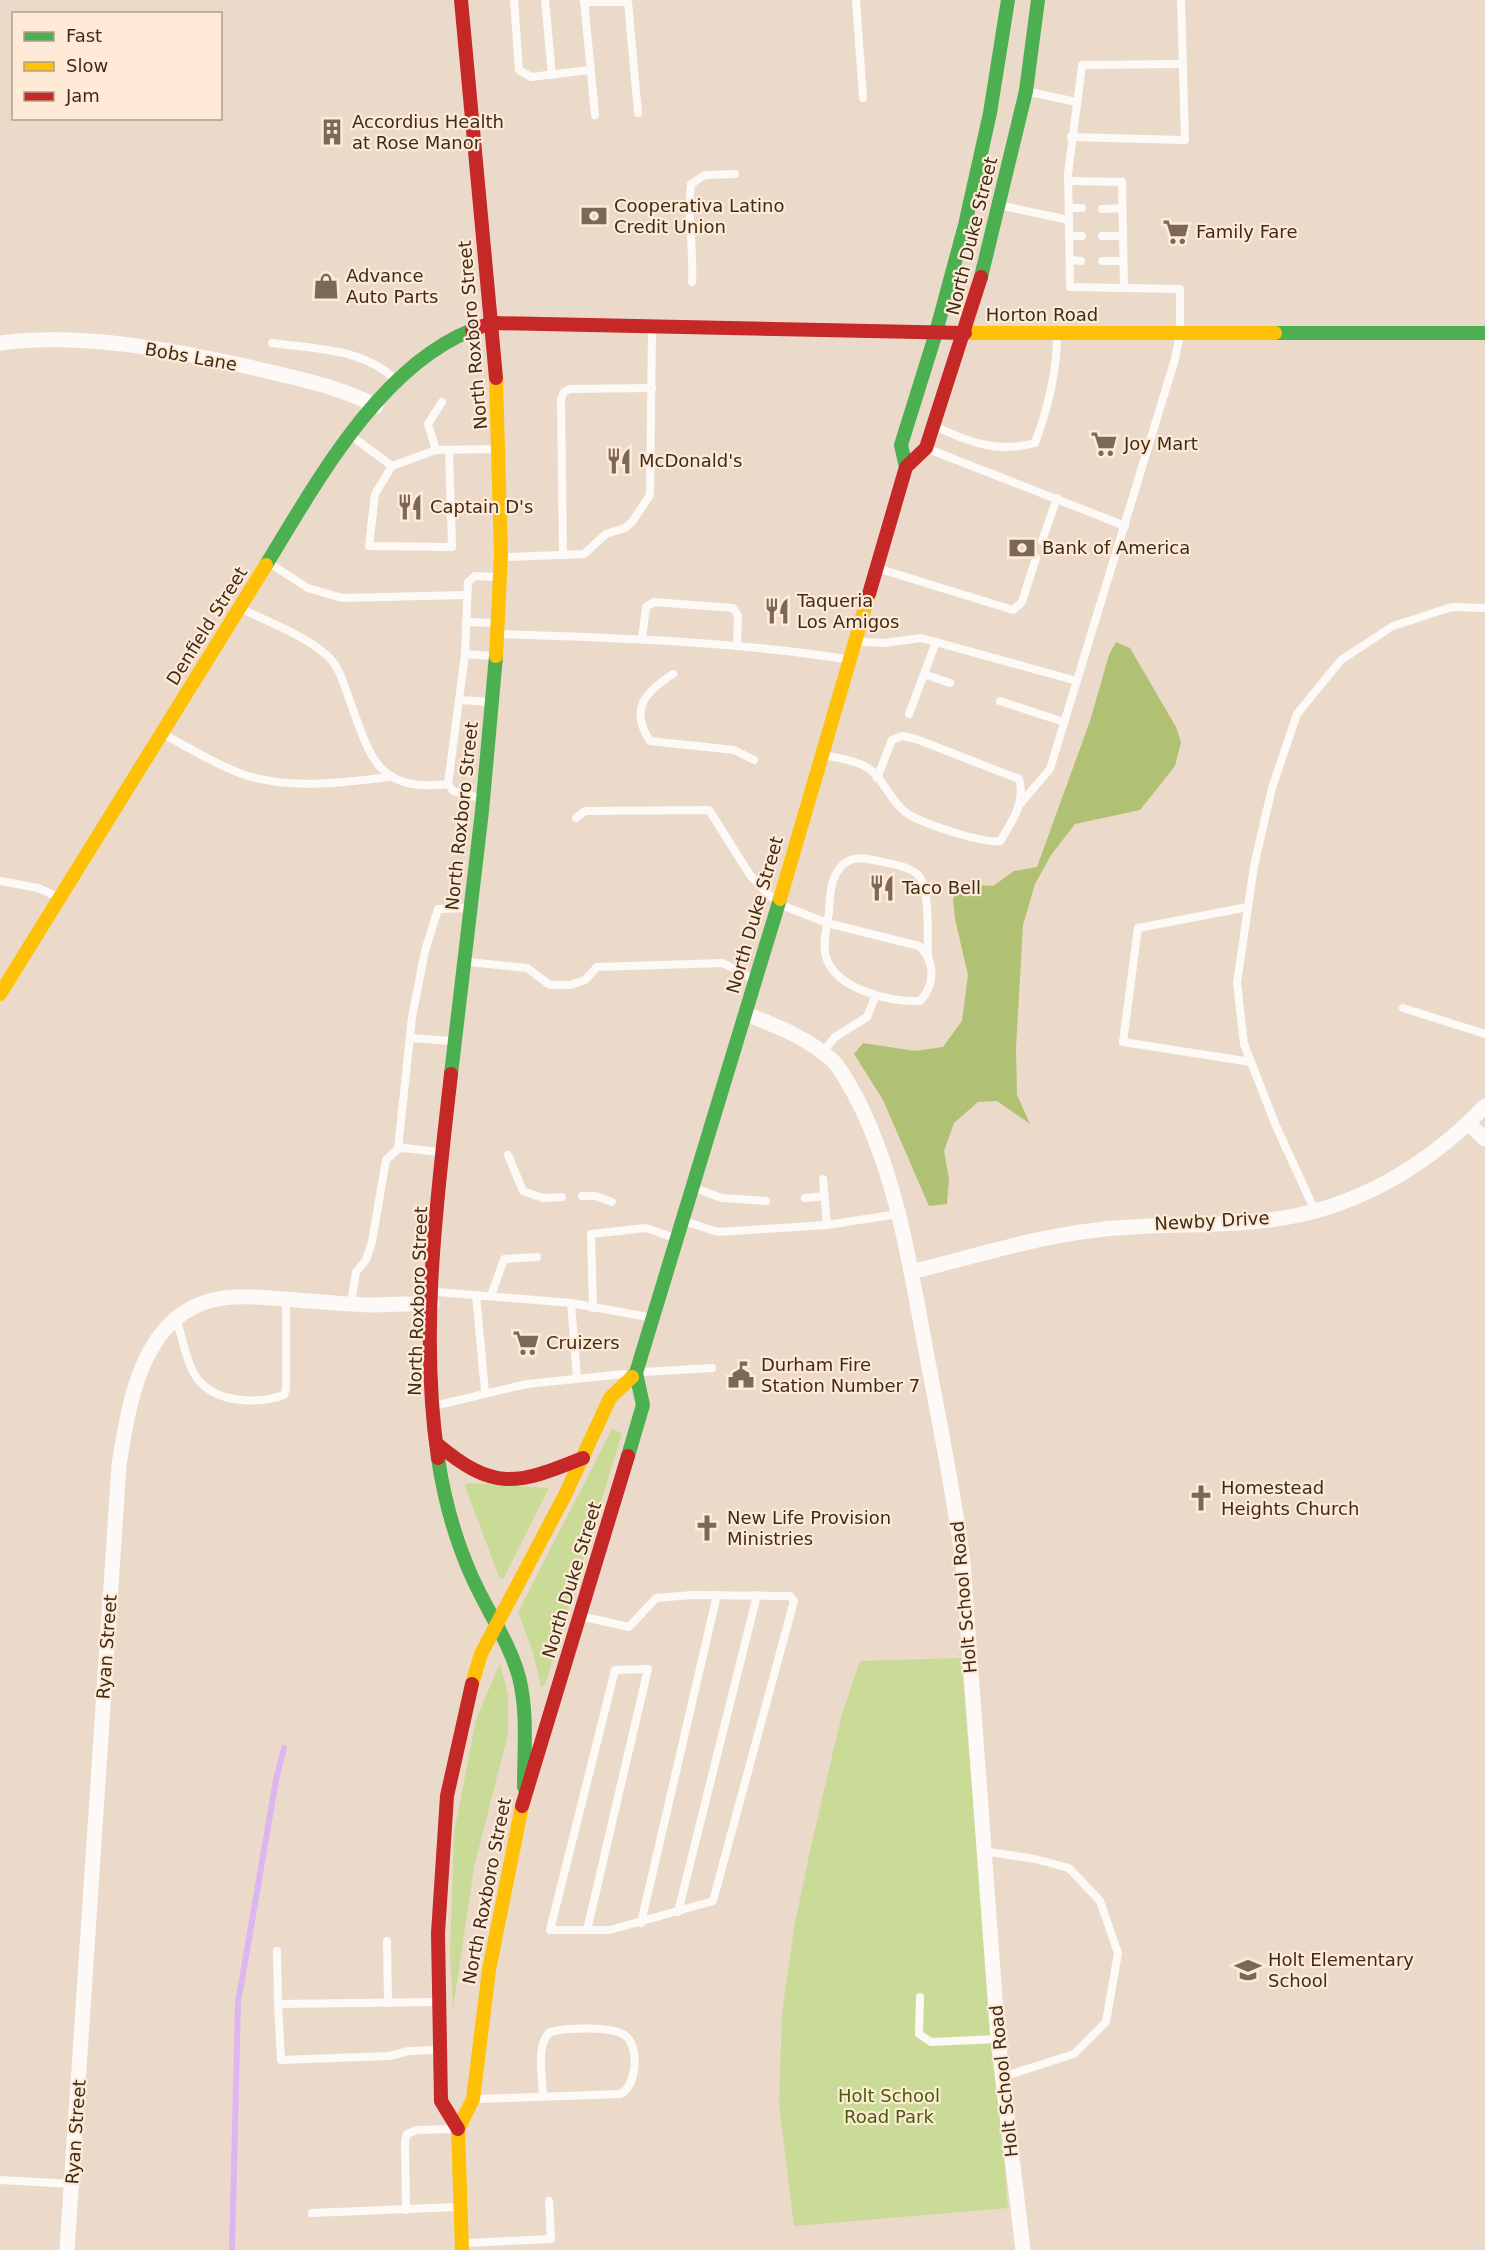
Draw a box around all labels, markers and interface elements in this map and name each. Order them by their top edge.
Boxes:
legend [12,12,222,120]
text: Fast [66,25,102,46]
text: Slow [66,55,108,76]
text: Jam [65,85,100,106]
place label: Accordius Health at Rose Manor [352,111,504,153]
building icon: Accordius Health at Rose Manor [317,117,347,147]
street label: North Duke Street [942,154,1001,317]
place label: Cooperativa Latino Credit Union [614,195,785,237]
bank icon: Cooperativa Latino Credit Union [579,201,609,231]
supermarket icon: Family Fare [1161,217,1191,247]
place label: Family Fare [1196,221,1297,242]
street label: North Roxboro Street [454,240,491,430]
place label: Advance Auto Parts [346,265,438,307]
shop icon: Advance Auto Parts [311,271,341,301]
street label: Horton Road [986,304,1098,325]
street label: Bobs Lane [143,338,239,375]
supermarket icon: Joy Mart [1089,429,1119,459]
place label: Joy Mart [1123,433,1198,454]
restaurant icon: McDonald's [604,446,634,476]
place label: McDonald's [639,450,743,471]
restaurant icon: Captain D's [395,492,425,522]
place label: Captain D's [430,496,533,517]
bank icon: Bank of America [1007,533,1037,563]
place label: Bank of America [1042,537,1190,558]
street label: Denfield Street [162,563,251,689]
place label: Taqueria Los Amigos [796,590,900,632]
restaurant icon: Taqueria Los Amigos [762,596,792,626]
street label: North Roxboro Street [441,720,482,911]
street label: North Duke Street [722,834,787,996]
restaurant icon: Taco Bell [867,873,897,903]
place label: Taco Bell [901,877,981,898]
street label: North Roxboro Street [404,1206,431,1396]
street label: Newby Drive [1154,1207,1270,1234]
supermarket icon: Cruizers [511,1328,541,1358]
place label: Cruizers [546,1332,620,1353]
place label: Durham Fire Station Number 7 [761,1354,920,1396]
public building icon: Durham Fire Station Number 7 [726,1360,756,1390]
place label: Homestead Heights Church [1221,1477,1359,1519]
church icon: Homestead Heights Church [1186,1483,1216,1513]
street label: North Duke Street [538,1499,605,1661]
place label: New Life Provision Ministries [727,1507,891,1549]
church icon: New Life Provision Ministries [692,1513,722,1543]
street label: Holt School Road [946,1520,981,1674]
street label: Ryan Street [92,1594,121,1700]
street label: North Roxboro Street [458,1796,515,1986]
place label: Holt Elementary School [1268,1949,1414,1991]
school or university icon: Holt Elementary School [1233,1955,1263,1985]
street label: Holt School Road [985,2004,1022,2158]
street label: Ryan Street [61,2079,90,2185]
park label: Holt School Road Park [838,2085,940,2127]

